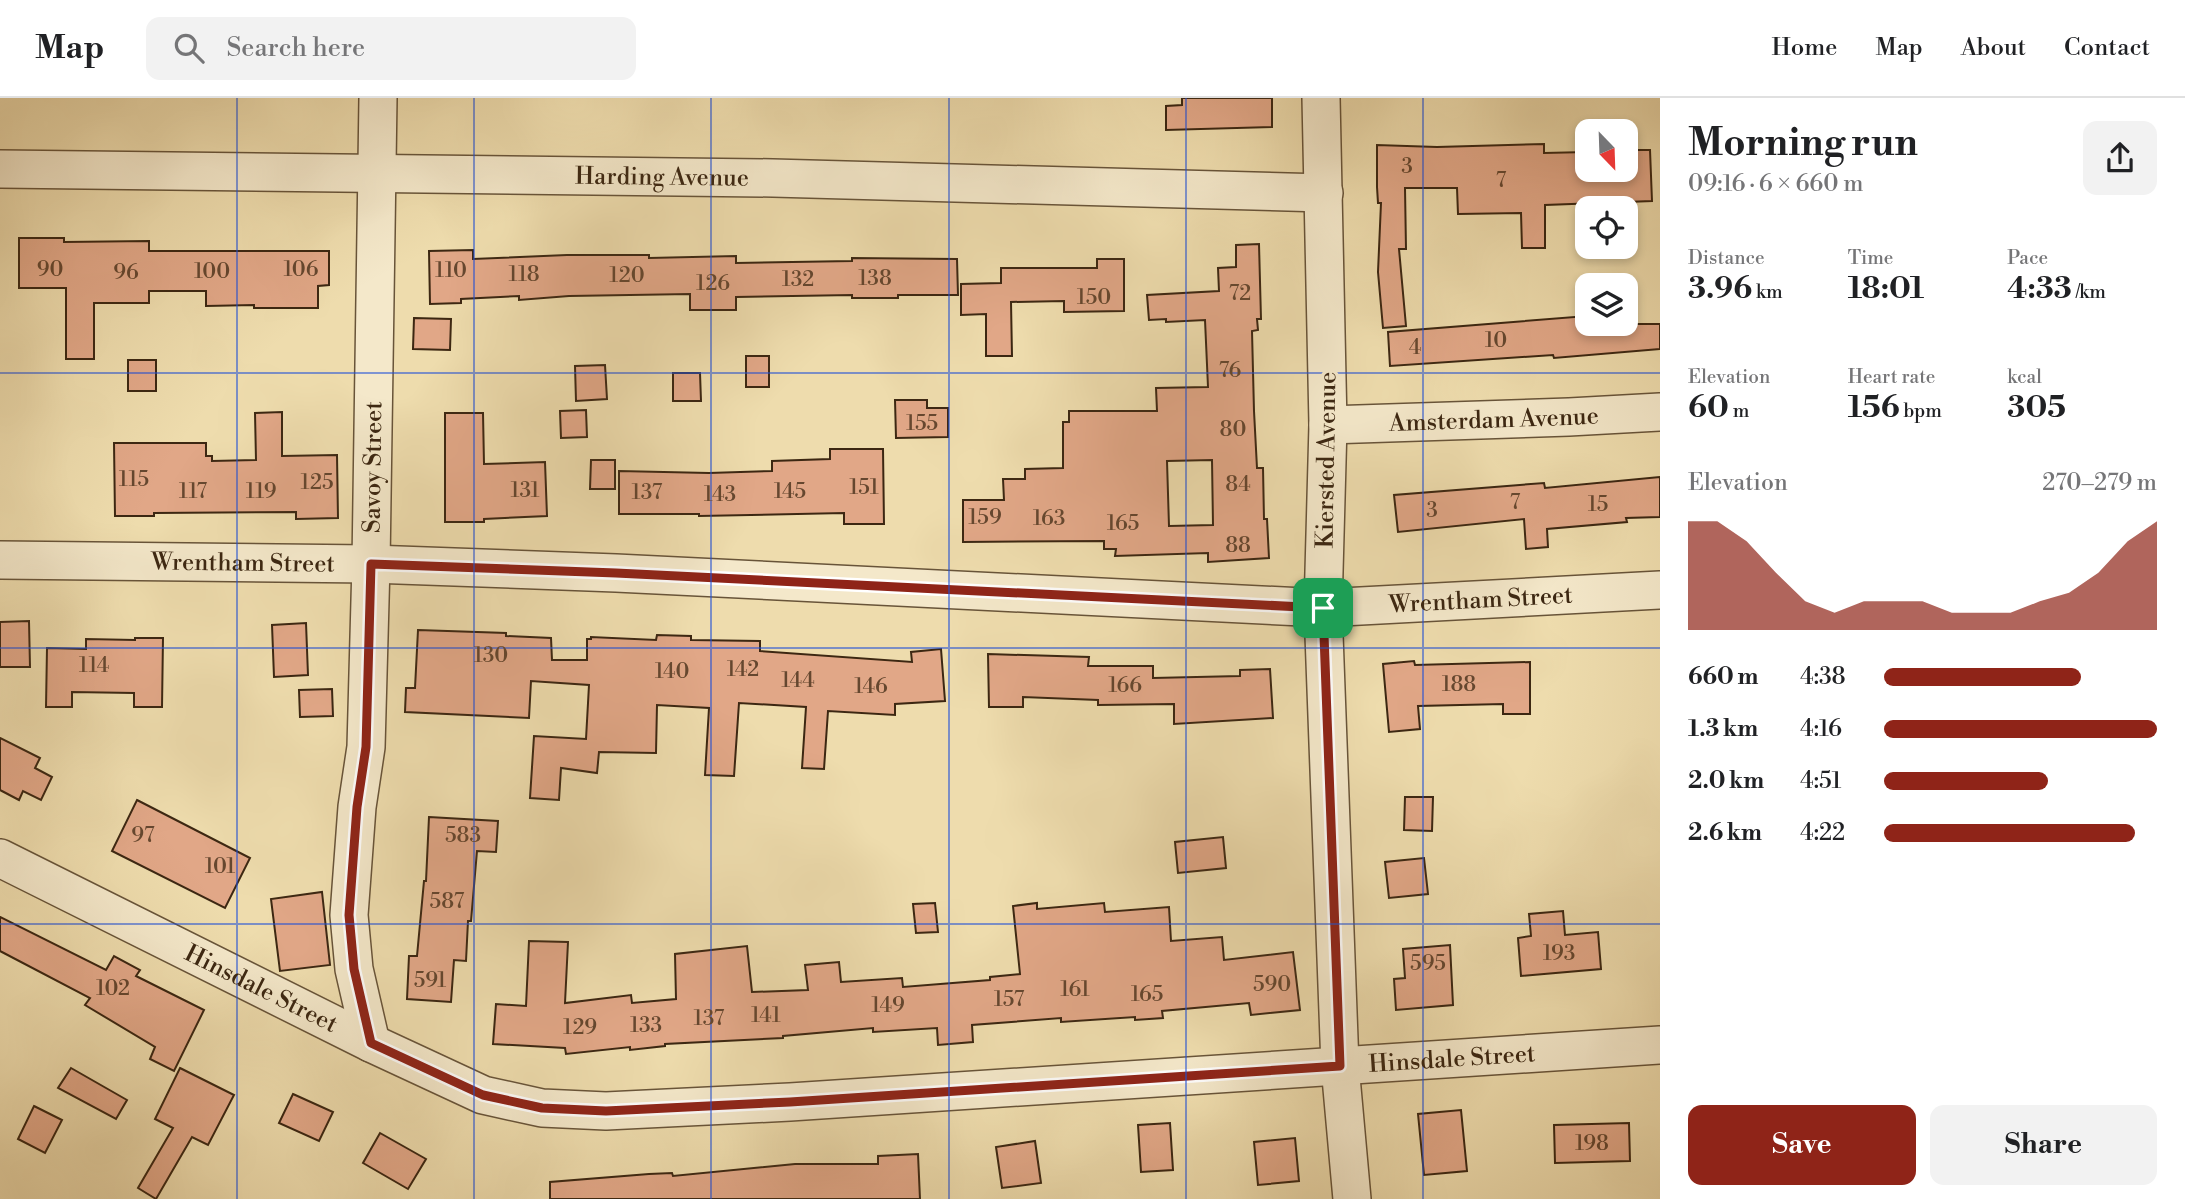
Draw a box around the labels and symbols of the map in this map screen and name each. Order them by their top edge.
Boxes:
north arrow [1575,119,1638,182]
house number: 3 [1401,154,1413,180]
street label: Harding Avenue [575,162,749,194]
house number: 7 [1496,168,1507,194]
house number: 90 [37,257,63,283]
house number: 106 [283,257,319,283]
house number: 110 [435,258,467,284]
house number: 100 [194,259,230,285]
house number: 96 [113,260,139,286]
house number: 118 [508,262,540,288]
house number: 120 [609,263,645,289]
house number: 138 [858,266,892,292]
house number: 132 [782,267,814,293]
house number: 126 [696,271,730,297]
house number: 72 [1229,281,1251,307]
house number: 150 [1077,285,1111,311]
house number: 10 [1485,328,1507,354]
house number: 4 [1409,335,1421,361]
house number: 76 [1219,358,1242,384]
street label: Kiersted Avenue [1310,371,1344,549]
street label: Savoy Street [357,401,389,533]
street label: Amsterdam Avenue [1388,401,1600,439]
house number: 155 [906,411,938,437]
house number: 80 [1220,417,1246,443]
house number: 115 [119,467,149,493]
house number: 125 [300,470,334,496]
house number: 84 [1225,472,1251,498]
house number: 151 [849,475,879,501]
house number: 131 [510,478,540,504]
house number: 117 [179,479,208,505]
house number: 119 [246,479,276,505]
house number: 145 [774,479,806,505]
house number: 137 [632,480,663,506]
house number: 143 [704,482,736,508]
house number: 7 [1510,490,1521,516]
house number: 15 [1588,492,1608,518]
house number: 3 [1426,498,1438,524]
house number: 159 [968,505,1002,531]
house number: 163 [1033,506,1065,532]
house number: 165 [1107,511,1139,537]
house number: 88 [1225,533,1251,559]
street label: Wrentham Street [150,548,336,580]
pin [1293,578,1353,638]
street label: Wrentham Street [1387,581,1574,621]
house number: 130 [474,643,508,669]
house number: 114 [79,653,109,679]
house number: 142 [727,657,759,683]
house number: 140 [655,659,689,685]
house number: 144 [781,668,815,694]
house number: 188 [1442,672,1476,698]
house number: 166 [1108,673,1142,699]
house number: 146 [854,674,888,700]
house number: 97 [131,823,155,849]
house number: 583 [445,823,481,849]
house number: 101 [205,854,235,880]
house number: 587 [430,889,465,915]
street label: Hinsdale Street [179,938,343,1040]
house number: 193 [1543,941,1575,967]
house number: 595 [1410,951,1446,977]
house number: 591 [414,968,446,994]
house number: 590 [1253,972,1291,998]
house number: 102 [96,976,130,1002]
house number: 161 [1060,977,1090,1003]
house number: 165 [1131,982,1163,1008]
house number: 157 [994,987,1025,1013]
house number: 149 [871,993,905,1019]
house number: 141 [751,1003,781,1029]
house number: 137 [694,1006,725,1032]
house number: 133 [630,1013,662,1039]
house number: 129 [563,1015,597,1041]
street label: Hinsdale Street [1367,1039,1537,1080]
house number: 198 [1575,1131,1609,1157]

